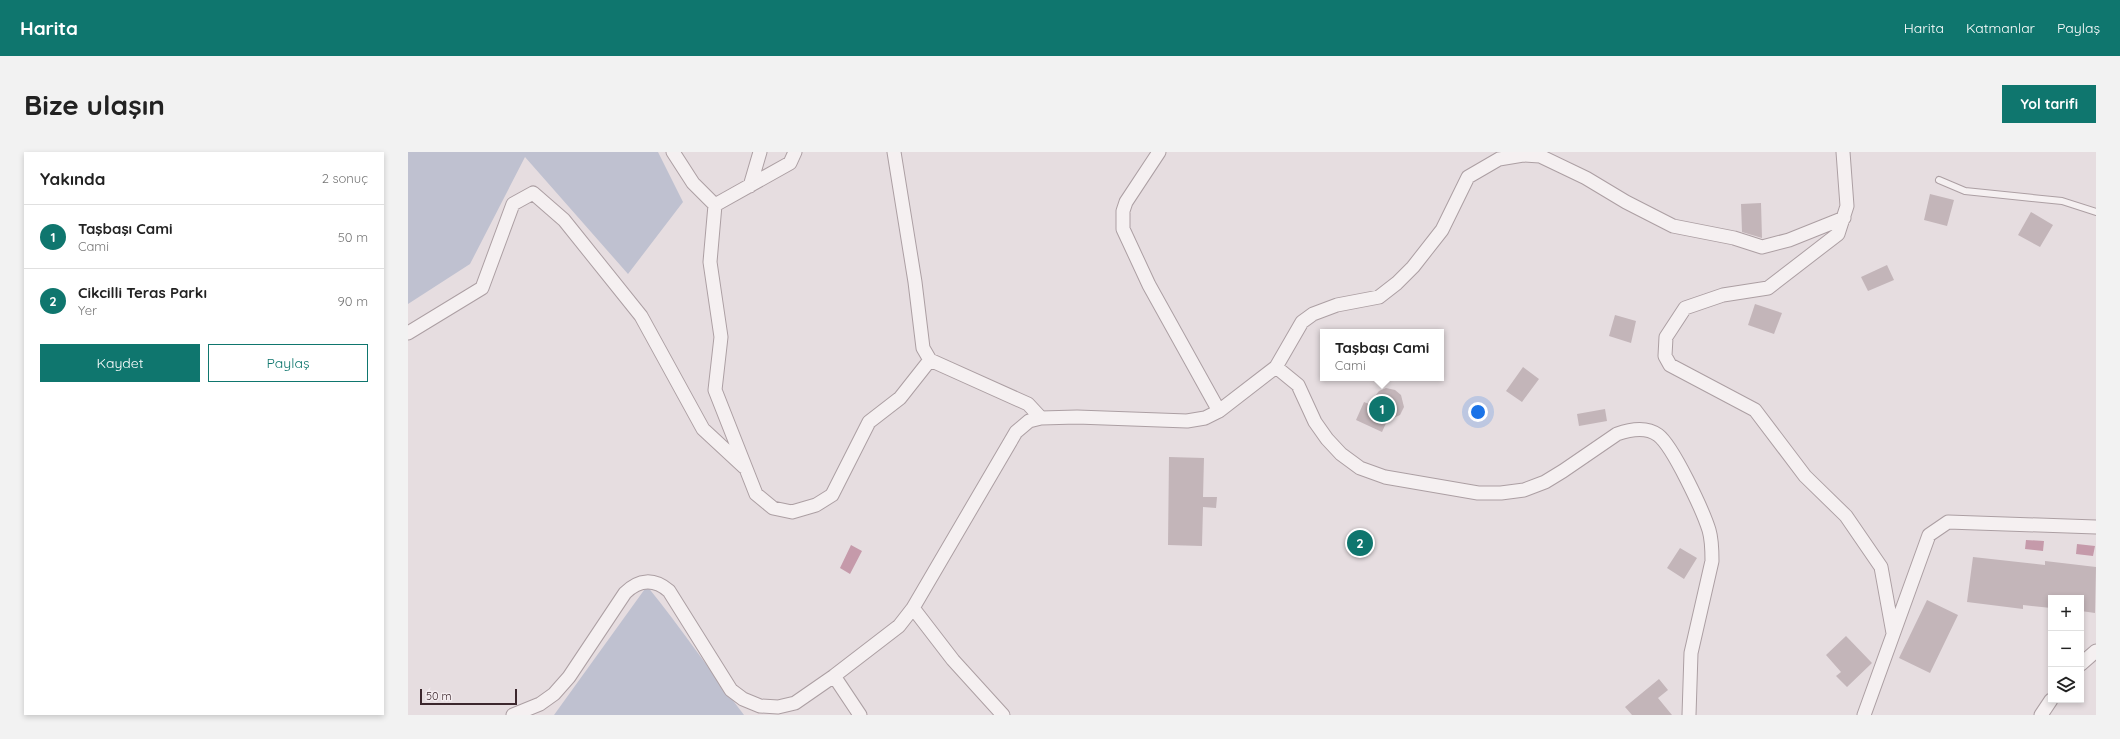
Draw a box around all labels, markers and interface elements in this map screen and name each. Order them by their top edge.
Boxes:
text: Harita [20,16,78,40]
text: Harita [1904,19,1944,37]
text: Katmanlar [1966,19,2035,37]
text: Paylaş [2057,19,2100,37]
button: Yol tarifi [2002,85,2096,123]
text: Bize ulaşın [24,87,165,122]
text: Yakında [40,168,105,189]
text: 2 sonuç [322,170,368,186]
text: Taşbaşı Cami [78,219,173,238]
text: 1 [50,229,56,245]
text: 50 m [338,229,368,245]
text: Cami [78,238,109,254]
text: Cikcilli Teras Parkı [78,283,207,302]
text: 2 [49,293,57,309]
text: 90 m [338,293,368,309]
text: Yer [78,302,97,318]
popup [1320,329,1444,381]
text: Taşbaşı Cami [1335,338,1429,357]
button: Kaydet [40,344,200,382]
button: Paylaş [208,344,368,382]
text: Cami [1335,357,1366,373]
pin: 1 [1369,394,1395,424]
your location [1468,402,1488,422]
pin: 2 [1347,528,1373,558]
map controls [2048,595,2084,703]
button: + [2048,595,2084,631]
button: − [2048,631,2084,667]
button: layers [2048,667,2084,703]
scale bar [420,687,517,706]
text: 50 m [426,689,452,703]

